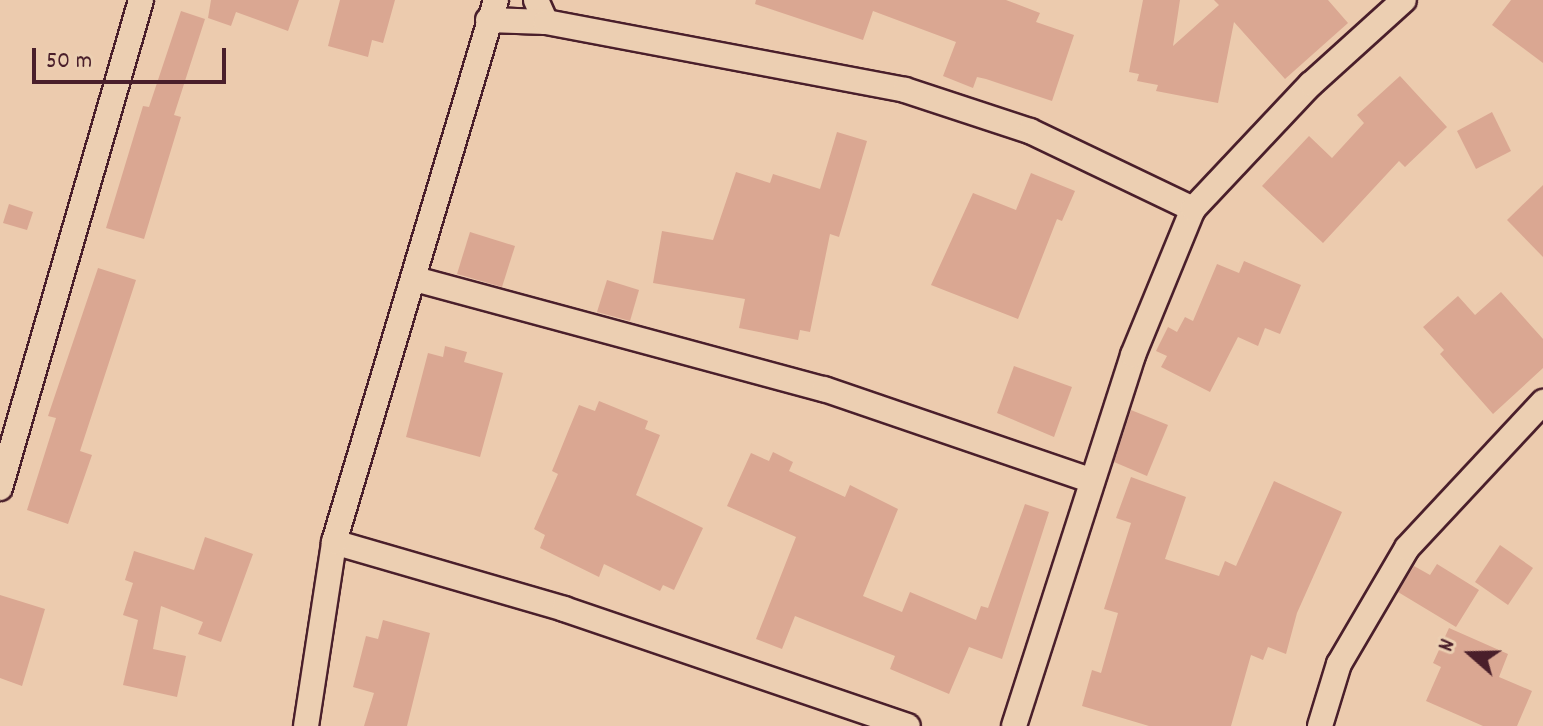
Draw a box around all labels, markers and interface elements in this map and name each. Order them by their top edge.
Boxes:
scale bar [36,32,230,82]
text: 50 m [46,45,92,79]
north arrow [1431,614,1511,694]
text: N [1432,635,1464,656]

